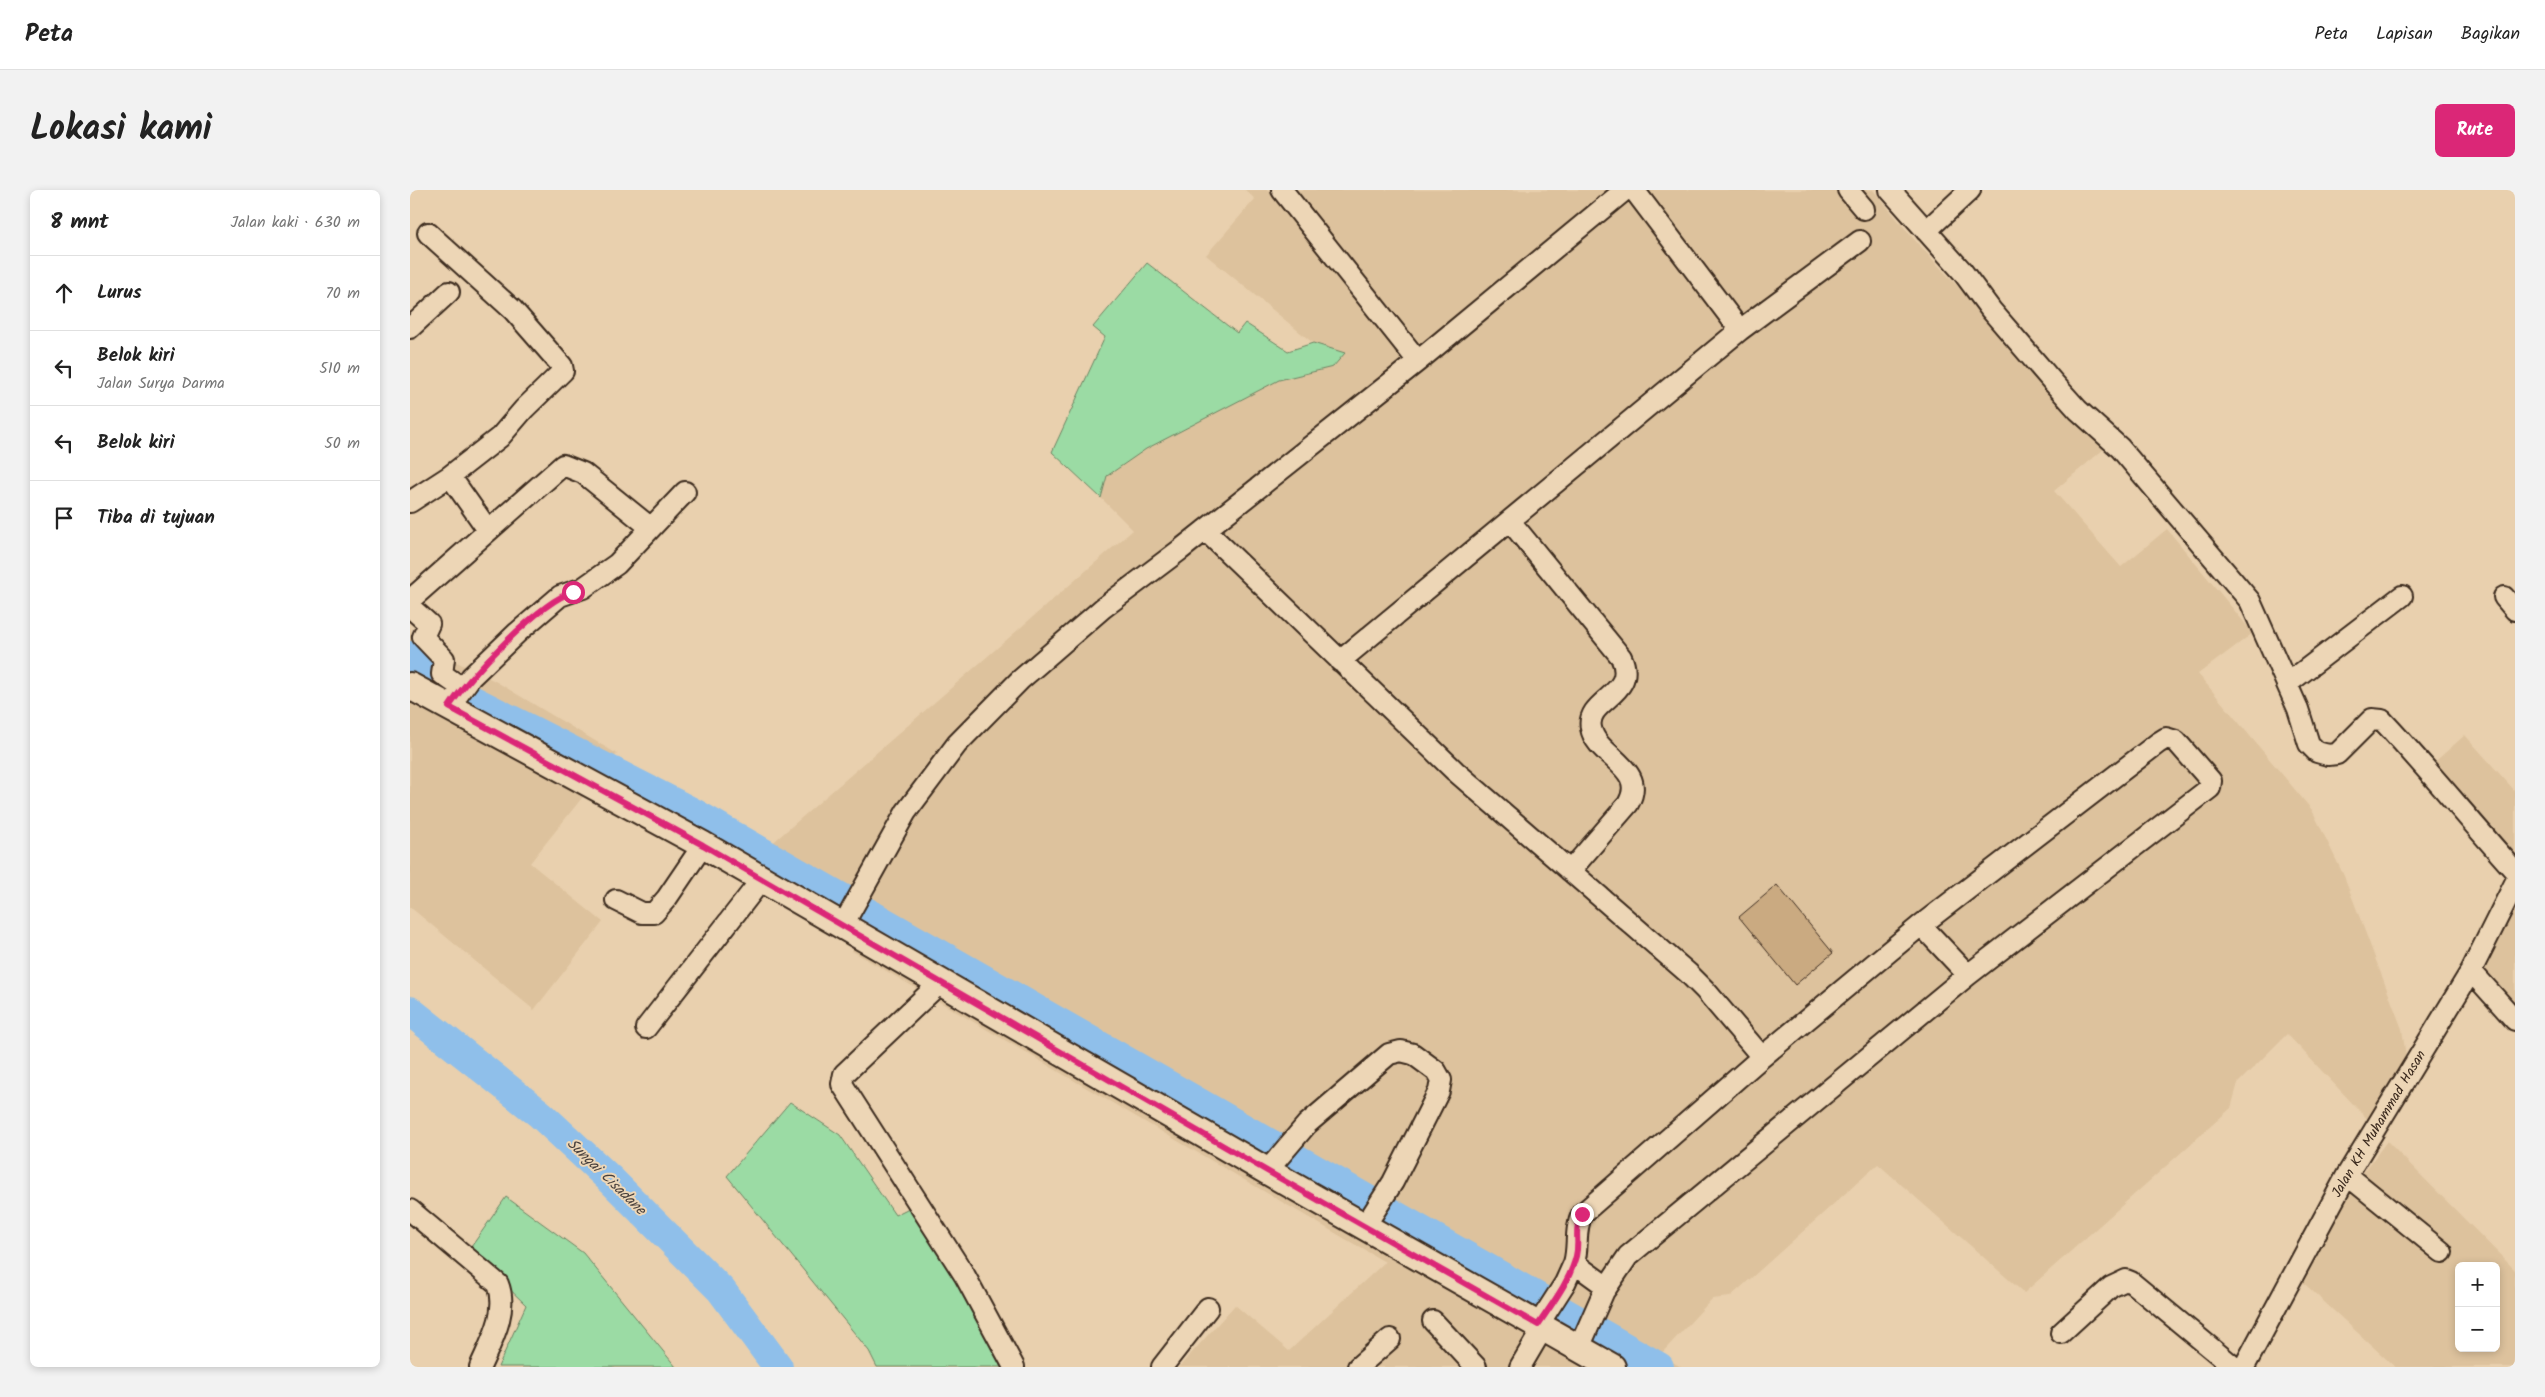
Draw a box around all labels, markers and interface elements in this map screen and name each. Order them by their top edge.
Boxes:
text: Peta [25,15,73,54]
text: Peta [2315,20,2348,49]
text: Lapisan [2376,20,2433,49]
text: Bagikan [2461,20,2520,49]
text: Lokasi kami [30,102,212,158]
button: Rute [2435,104,2515,157]
text: 8 mnt [50,206,109,239]
text: Jalan kaki · 630 m [231,210,360,235]
text: Lurus [97,278,142,308]
icon: ahead [50,279,78,307]
text: 70 m [325,281,360,306]
text: Belok kiri [97,341,175,371]
icon: left [50,354,78,382]
text: 510 m [319,356,360,381]
text: Jalan Surya Darma [97,371,225,396]
text: Belok kiri [97,428,175,458]
icon: left [50,429,78,457]
text: 50 m [324,431,360,456]
text: Tiba di tujuan [97,503,215,533]
icon: arrive [50,504,78,532]
route start [562,581,585,604]
street label: Jalan KH Muhammad Hasan [2326,1046,2432,1202]
water label: Sungai Cisadane [561,1133,652,1222]
route end [1571,1203,1594,1226]
map controls [2455,1262,2500,1352]
button: + [2455,1262,2500,1307]
button: − [2455,1307,2500,1352]

